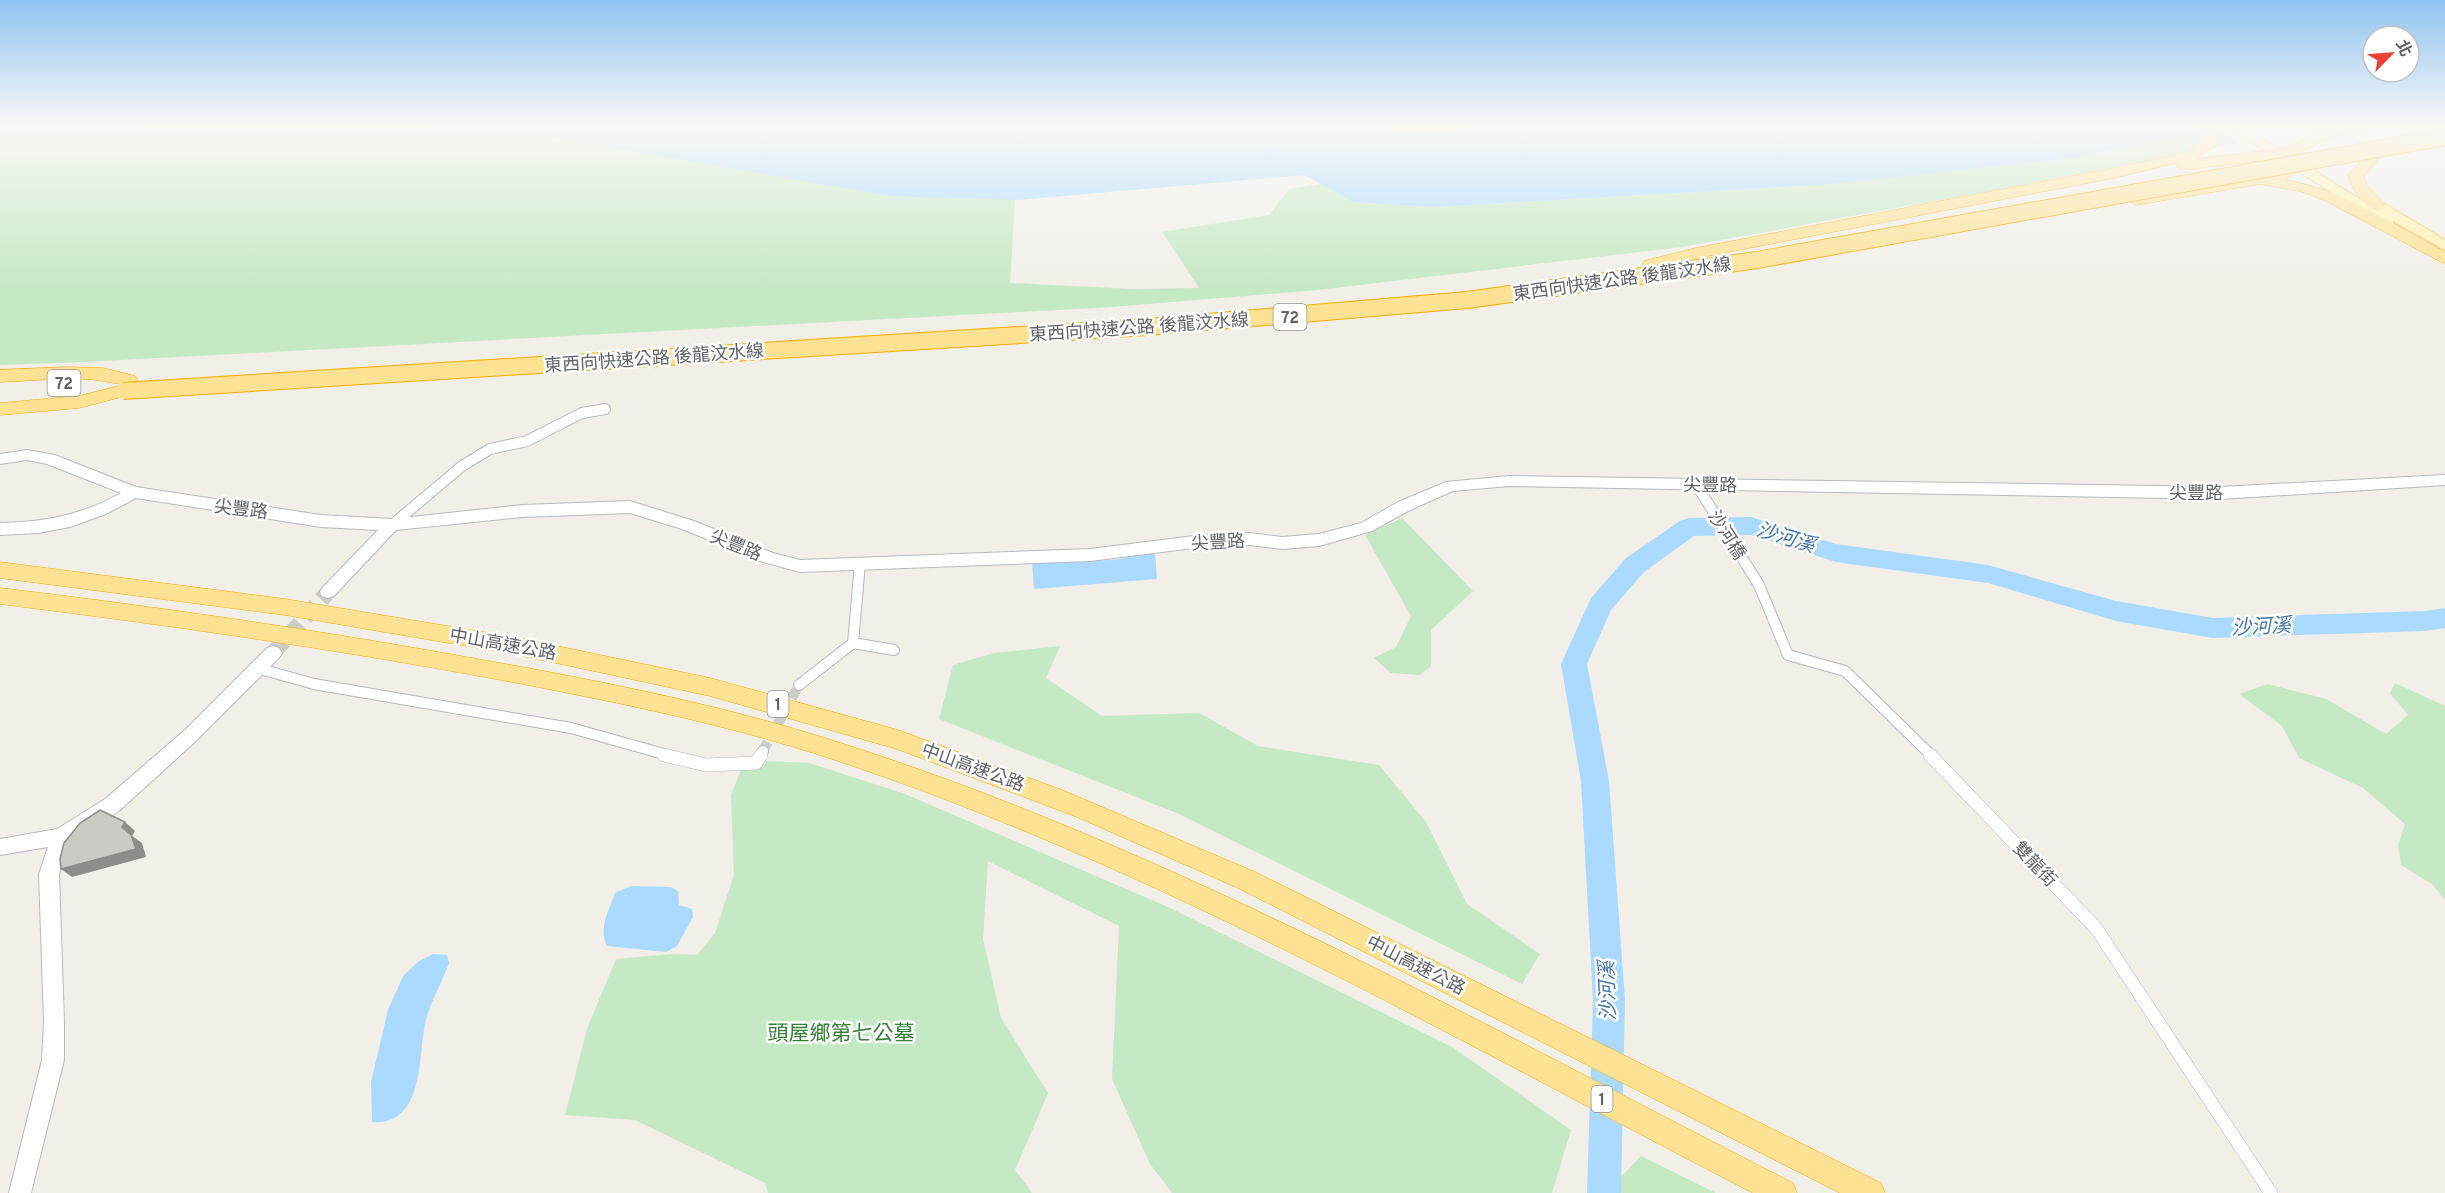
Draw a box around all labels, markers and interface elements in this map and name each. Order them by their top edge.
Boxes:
north arrow [2361,24,2421,84]
text: 北 [2390,37,2415,60]
street label: 東西向快速公路 後龍汶水線 [1512,254,1733,307]
road number: 72 [1274,304,1306,330]
street label: 東西向快速公路 後龍汶水線 [1028,309,1250,348]
street label: 東西向快速公路 後龍汶水線 [543,340,765,379]
road number: 72 [48,370,80,396]
street label: 尖豐路 [1683,475,1737,498]
street label: 尖豐路 [2169,483,2223,506]
street label: 尖豐路 [213,496,269,525]
street label: 沙河橋 [1702,507,1750,565]
water label: 沙河溪 [1753,518,1821,561]
street label: 尖豐路 [706,526,765,567]
street label: 尖豐路 [1191,531,1246,556]
water label: 沙河溪 [2230,613,2295,643]
street label: 中山高速公路 [448,625,558,666]
road number: 1 [768,691,788,717]
street label: 中山高速公路 [918,739,1027,798]
street label: 雙龍街 [2007,838,2061,892]
street label: 中山高速公路 [1362,932,1469,1001]
water label: 沙河溪 [1595,957,1623,1021]
park label: 頭屋鄉第七公墓 [768,1021,915,1048]
road number: 1 [1592,1086,1612,1112]

